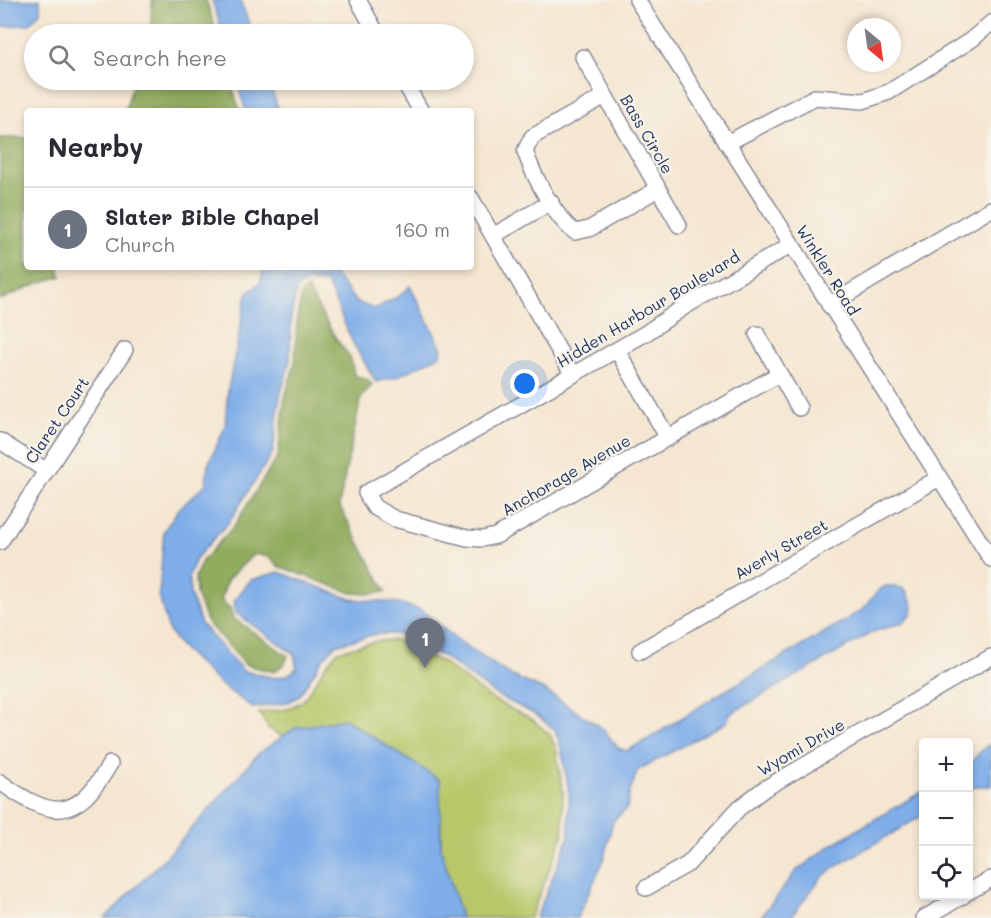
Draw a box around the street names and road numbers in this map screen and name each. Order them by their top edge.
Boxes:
street label: Bass Circle [616,90,679,177]
street label: Winkler Road [792,220,865,319]
street label: Hidden Harbour Boulevard [552,245,743,372]
street label: Claret Court [20,372,93,467]
street label: Anchorage Avenue [497,429,634,520]
street label: Averly Street [730,513,831,584]
street label: Wyomi Drive [754,713,848,780]

